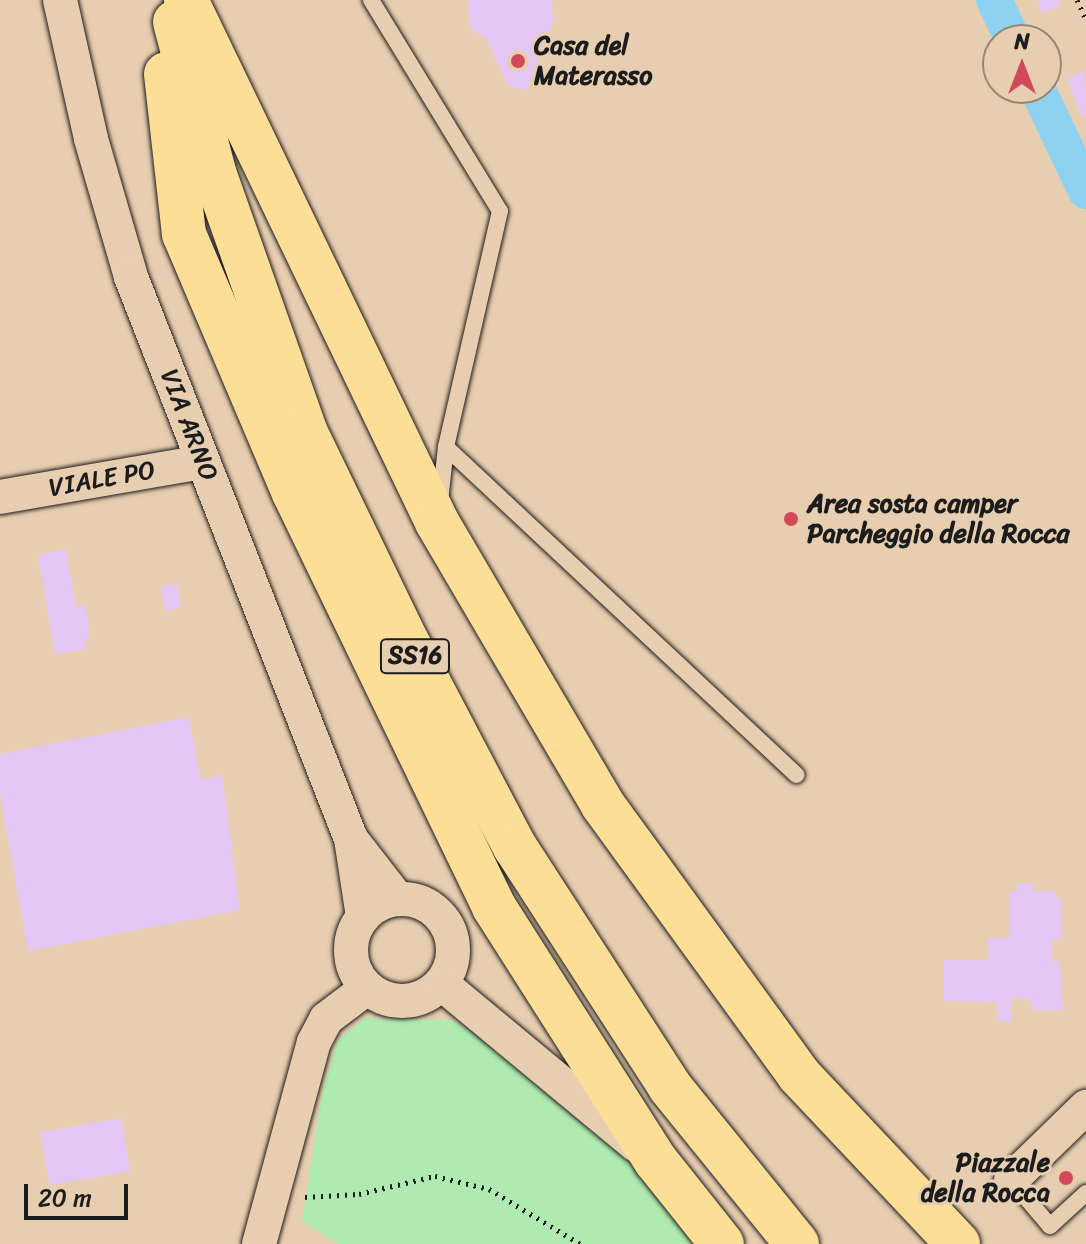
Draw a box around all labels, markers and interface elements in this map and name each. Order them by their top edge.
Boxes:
text: N [1014,22,1030,61]
north arrow [982,24,1062,104]
place label: Casa del Materasso [534,30,653,92]
marker: Casa del Materasso [509,52,527,70]
street label: VIA ARNO [153,365,225,485]
street label: VIALE PO [46,454,158,504]
place label: Area sosta camper Parcheggio della Rocca [807,488,1070,550]
marker: Area sosta camper Parcheggio della Rocca [782,510,800,528]
road number: SS16 [379,636,451,676]
place label: Piazzale della Rocca [920,1147,1050,1208]
scale bar [28,1168,132,1218]
marker: Piazzale della Rocca [1057,1169,1075,1187]
text: 20 m [38,1177,92,1219]

